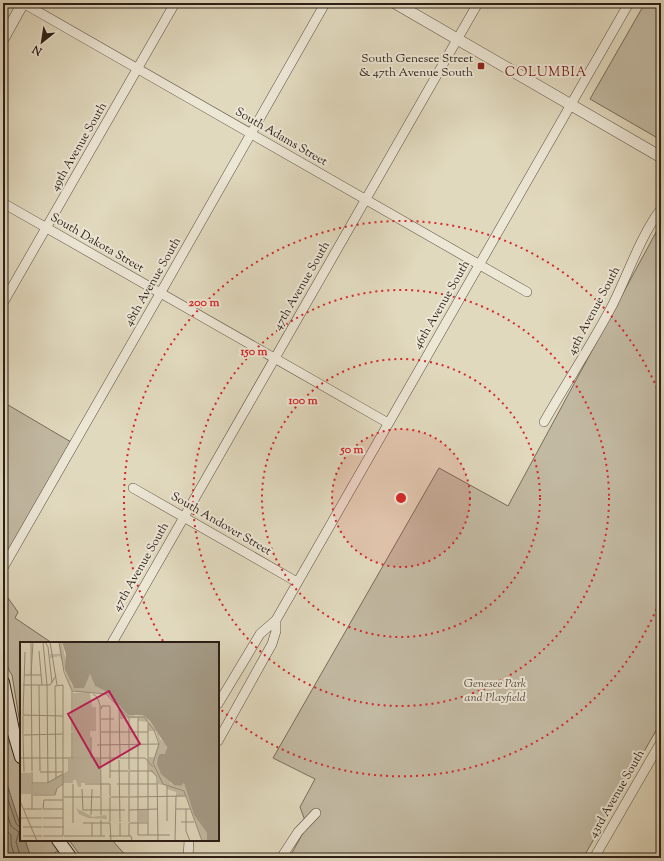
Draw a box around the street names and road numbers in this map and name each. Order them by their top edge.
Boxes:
street label: 49th Avenue South [46,99,112,195]
street label: South Adams Street [231,103,331,171]
street label: South Dakota Street [47,209,147,277]
street label: 48th Avenue South [120,234,186,330]
street label: 47th Avenue South [269,238,335,334]
street label: 46th Avenue South [409,257,475,353]
street label: 45th Avenue South [563,263,625,359]
street label: South Andover Street [167,488,275,560]
street label: 47th Avenue South [108,519,174,615]
street label: 43rd Avenue South [584,747,650,841]

